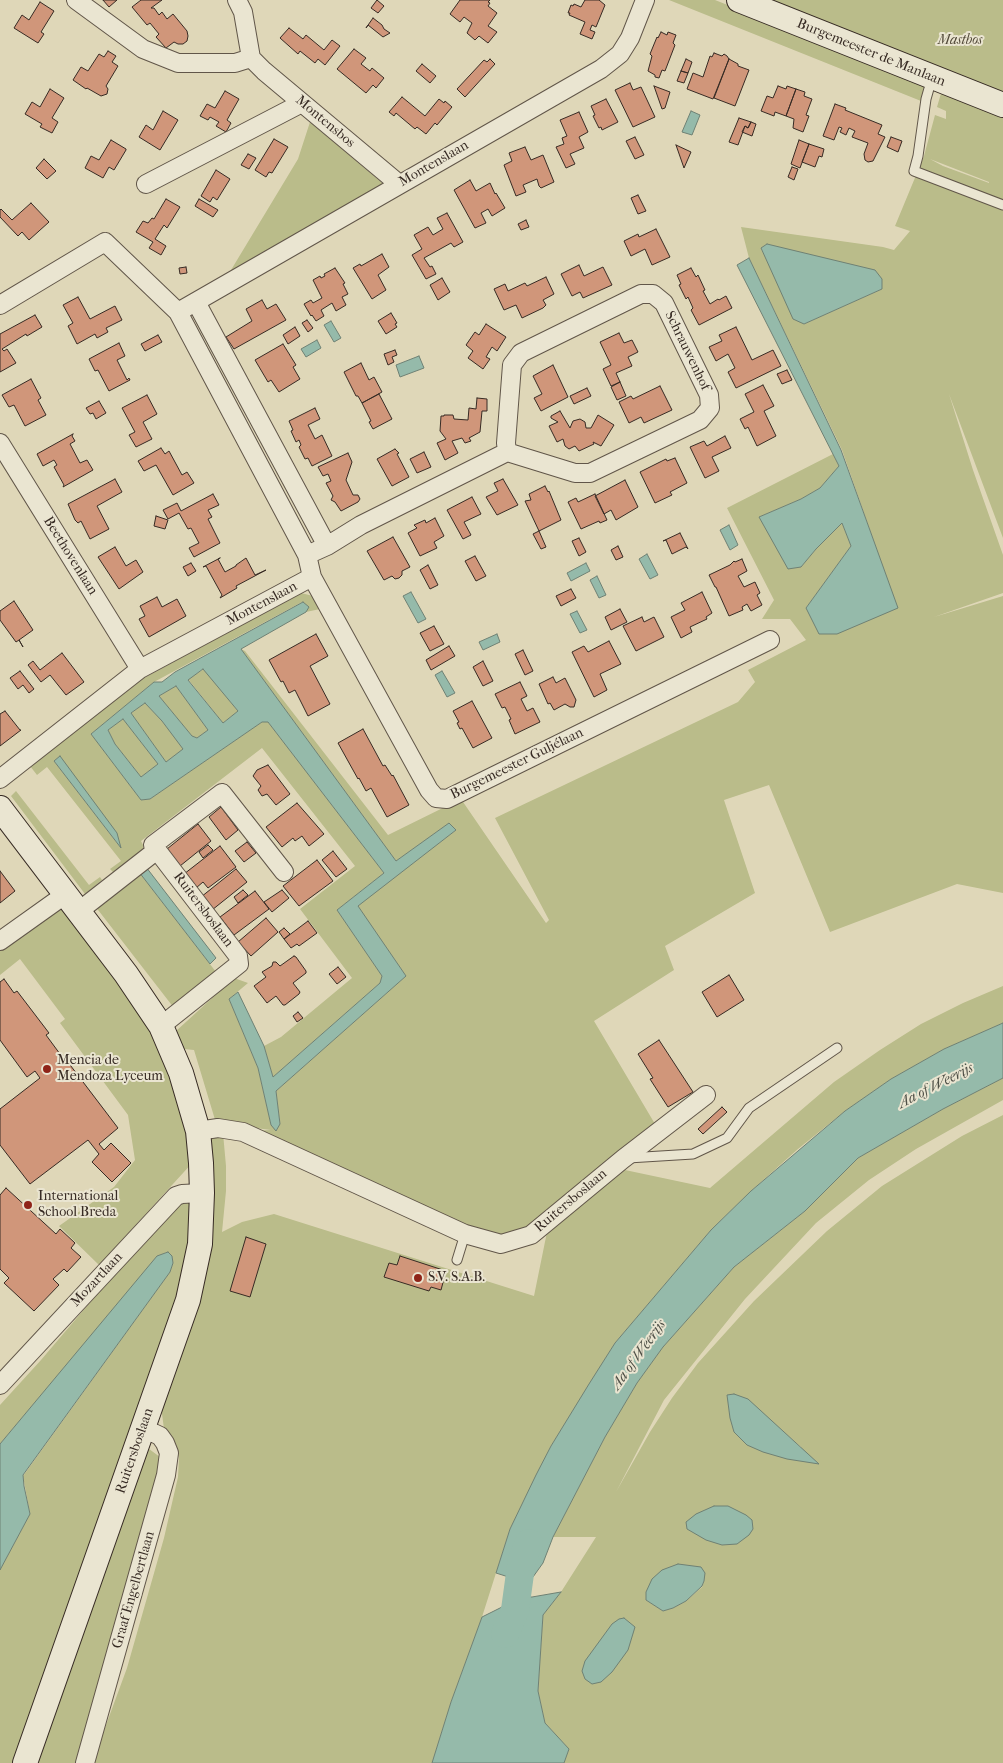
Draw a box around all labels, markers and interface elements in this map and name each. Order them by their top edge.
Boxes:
street label: Burgemeester de Manlaan [794,15,948,91]
park label: Mastbos [938,33,982,49]
street label: Montensbos [292,92,358,152]
street label: Montenslaan [396,137,472,191]
street label: Schrauwenhof [661,309,713,393]
street label: Beethovenlaan [39,514,101,598]
street label: Montenslaan [224,578,300,630]
street label: Burgemeester Guljélaan [448,724,586,804]
street label: Ruitersboslaan [169,869,237,951]
place label: Mencia de Mendoza Lyceum [57,1053,163,1086]
water label: Aa of Weerijs [895,1059,977,1113]
marker: Mencia de Mendoza Lyceum [41,1063,53,1075]
street label: Ruitersboslaan [531,1166,611,1236]
place label: International School Breda [38,1189,118,1222]
marker: International School Breda [22,1199,34,1211]
street label: Mozartlaan [68,1249,126,1311]
place label: S.V. S.A.B. [428,1270,485,1286]
marker: S.V. S.A.B. [412,1272,424,1284]
water label: Aa of Weerijs [608,1317,670,1393]
street label: Ruitersboslaan [112,1406,158,1496]
street label: Graaf Engelbertlaan [109,1529,159,1651]

